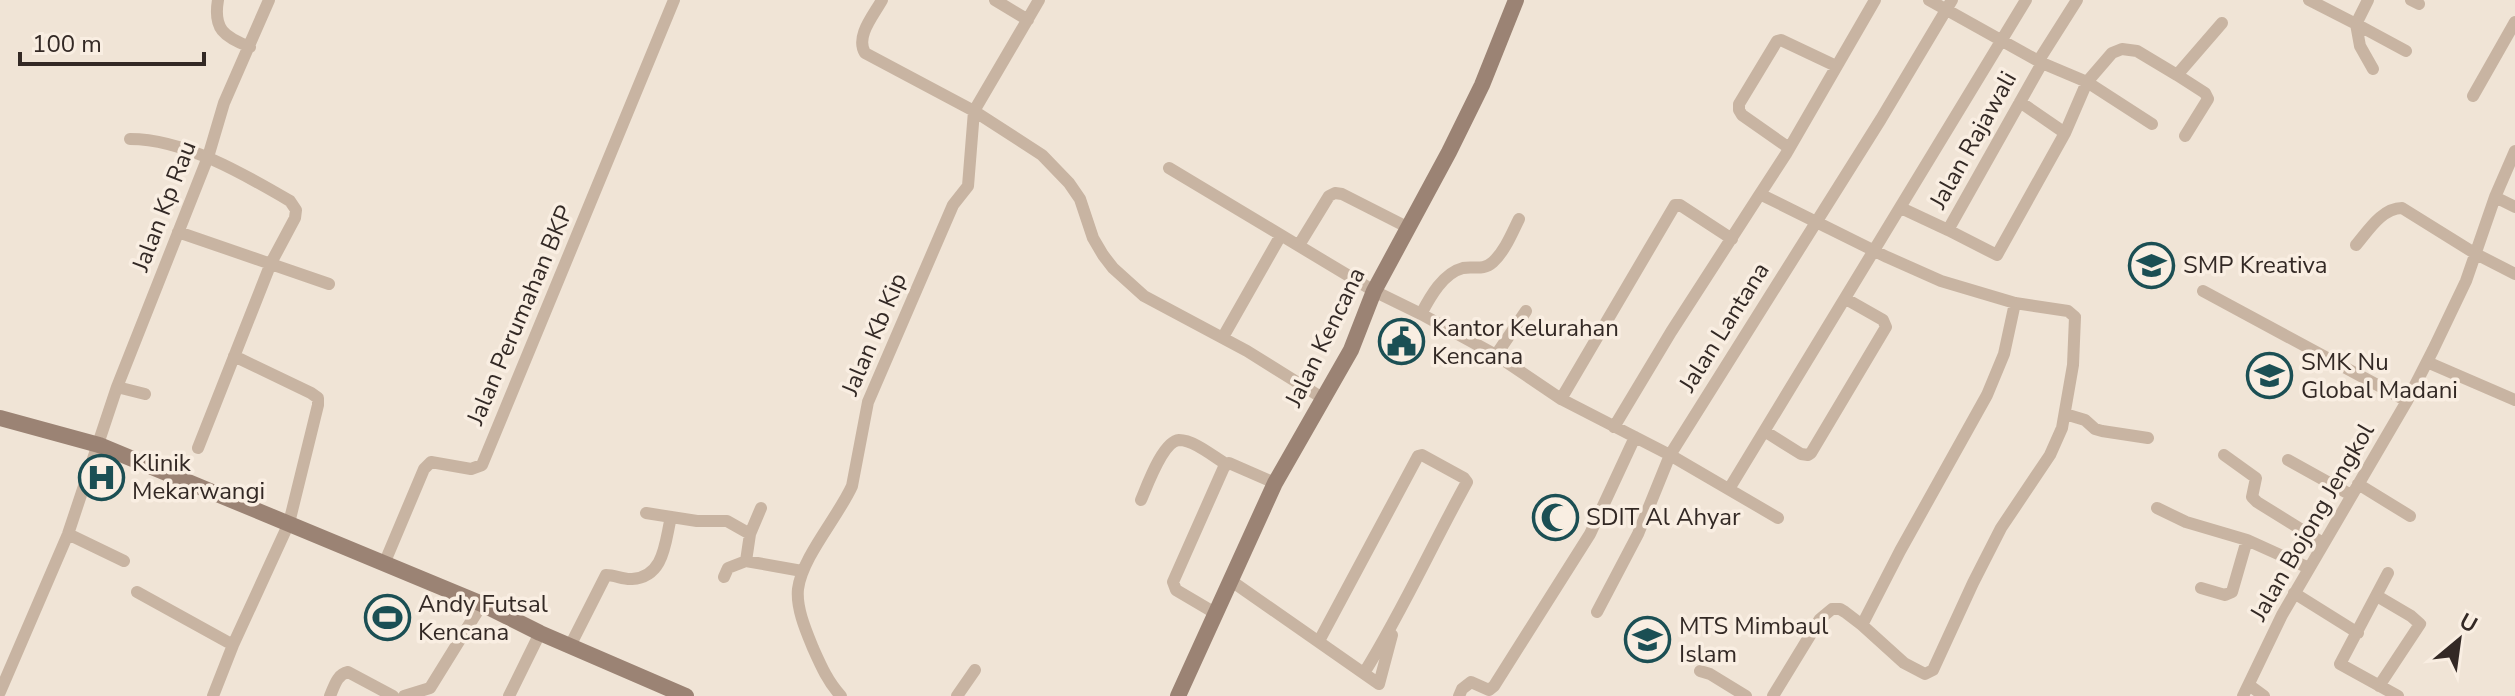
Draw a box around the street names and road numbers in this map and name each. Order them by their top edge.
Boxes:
street label: Jalan Rajawali [1922,66,2024,215]
street label: Jalan Kp Rau [124,136,204,277]
street label: Jalan Perumahan BKP [459,200,581,431]
street label: Jalan Lantana [1671,256,1777,399]
street label: Jalan Kencana [1277,262,1373,413]
street label: Jalan Kb Kip [834,268,914,401]
street label: Jalan Bojong Jengkol [2242,417,2382,627]

